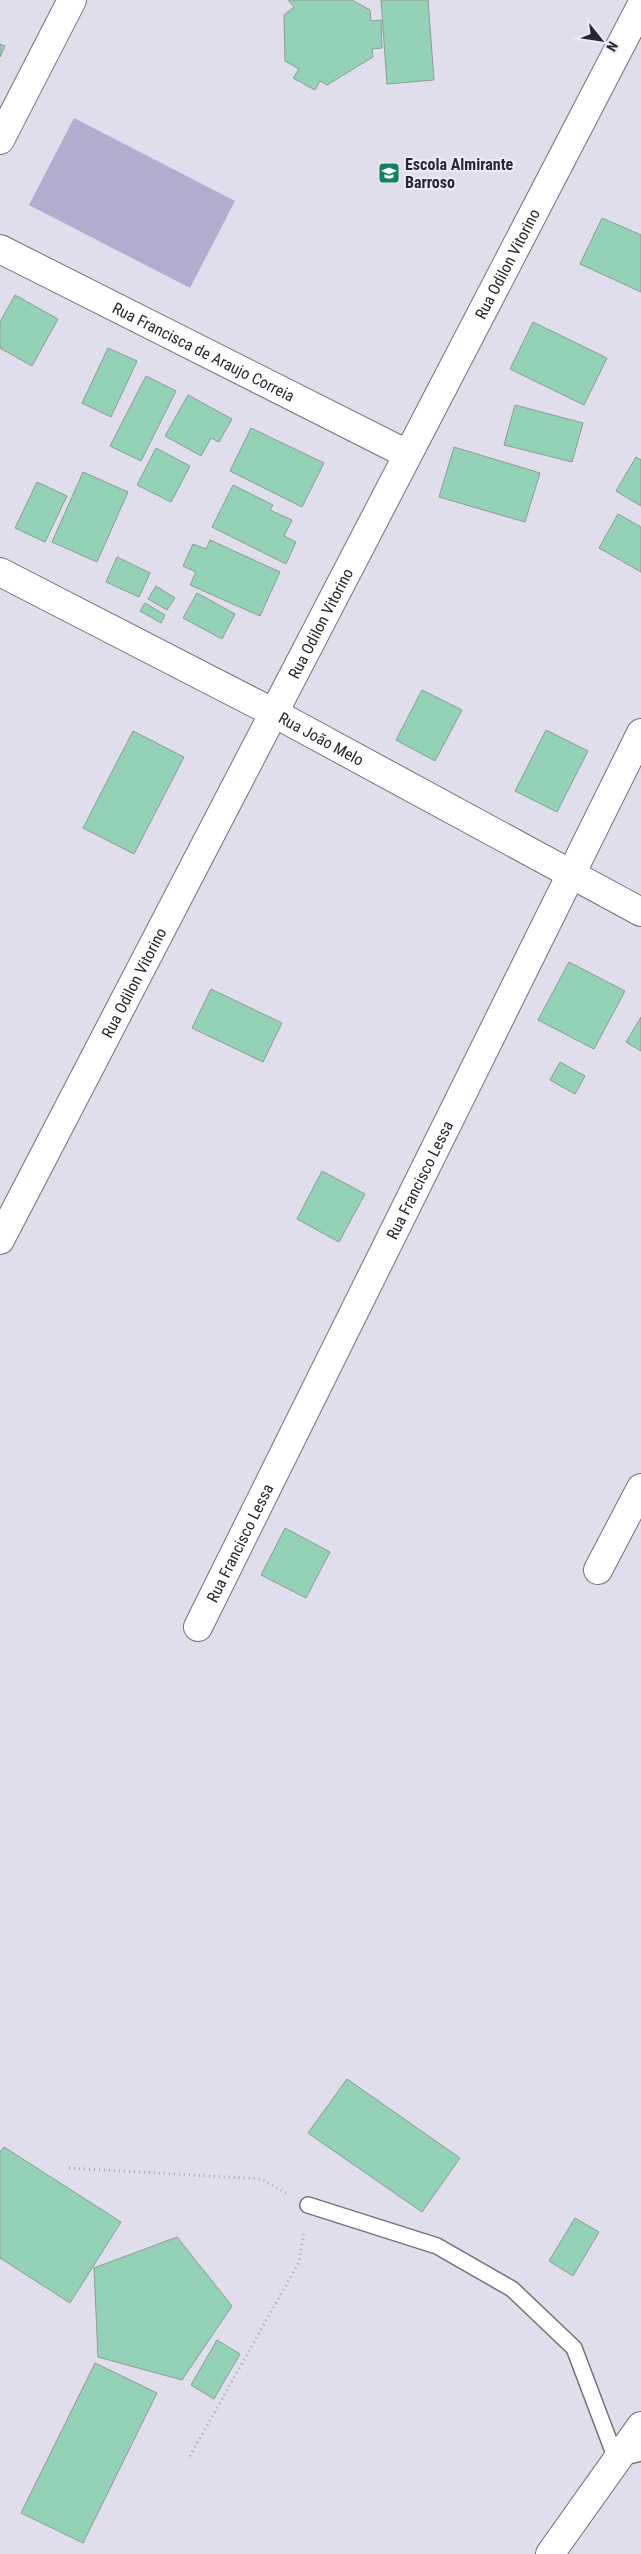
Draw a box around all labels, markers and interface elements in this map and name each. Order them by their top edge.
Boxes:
north arrow [576,15,626,65]
text: N [603,39,621,54]
place label: Escola Almirante Barroso [405,155,514,192]
school or university icon: Escola Almirante Barroso [377,161,401,185]
street label: Rua Odilon Vitorino [471,206,544,322]
street label: Rua Francisca de Araujo Correia [109,298,298,406]
street label: Rua Odilon Vitorino [284,565,357,682]
street label: Rua João Melo [275,708,367,770]
street label: Rua Odilon Vitorino [98,925,171,1041]
street label: Rua Francisco Lessa [383,1118,457,1243]
street label: Rua Francisco Lessa [203,1481,278,1605]

